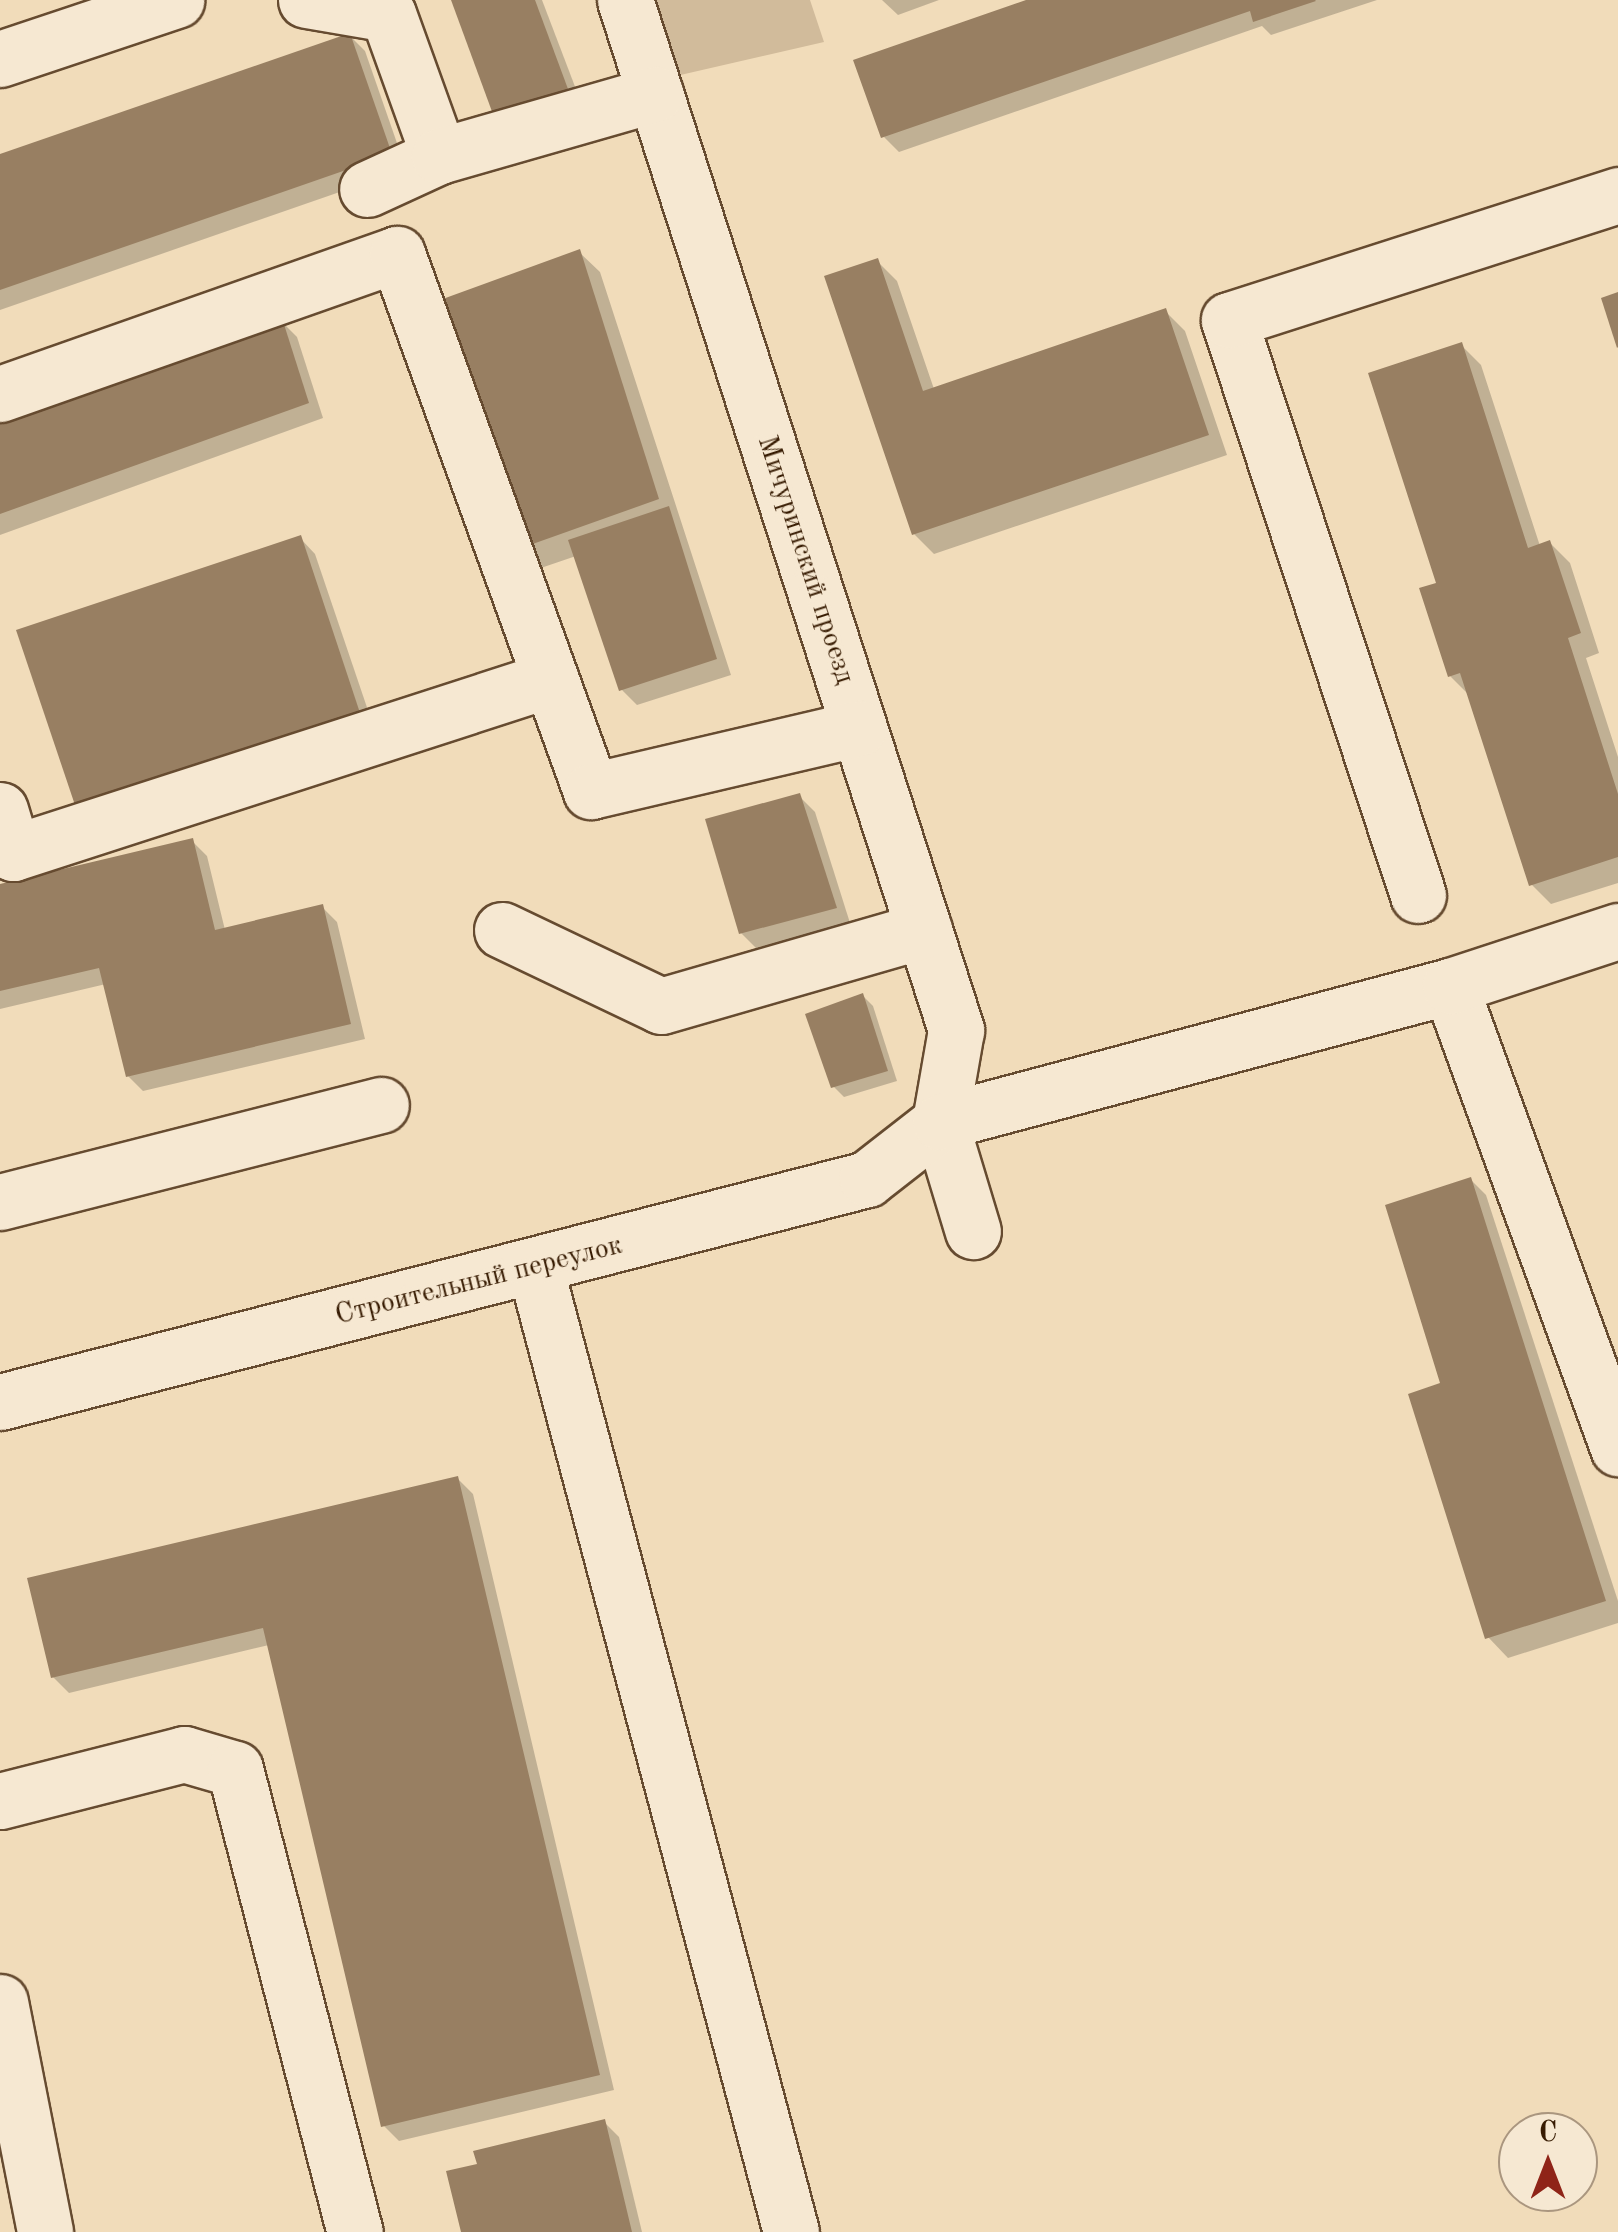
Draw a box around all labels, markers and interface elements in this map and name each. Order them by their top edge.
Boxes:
street label: Мичуринский проезд [749,432,861,688]
street label: Строительный переулок [332,1229,626,1333]
north arrow [1498,2112,1598,2212]
text: С [1539,2120,1557,2148]

